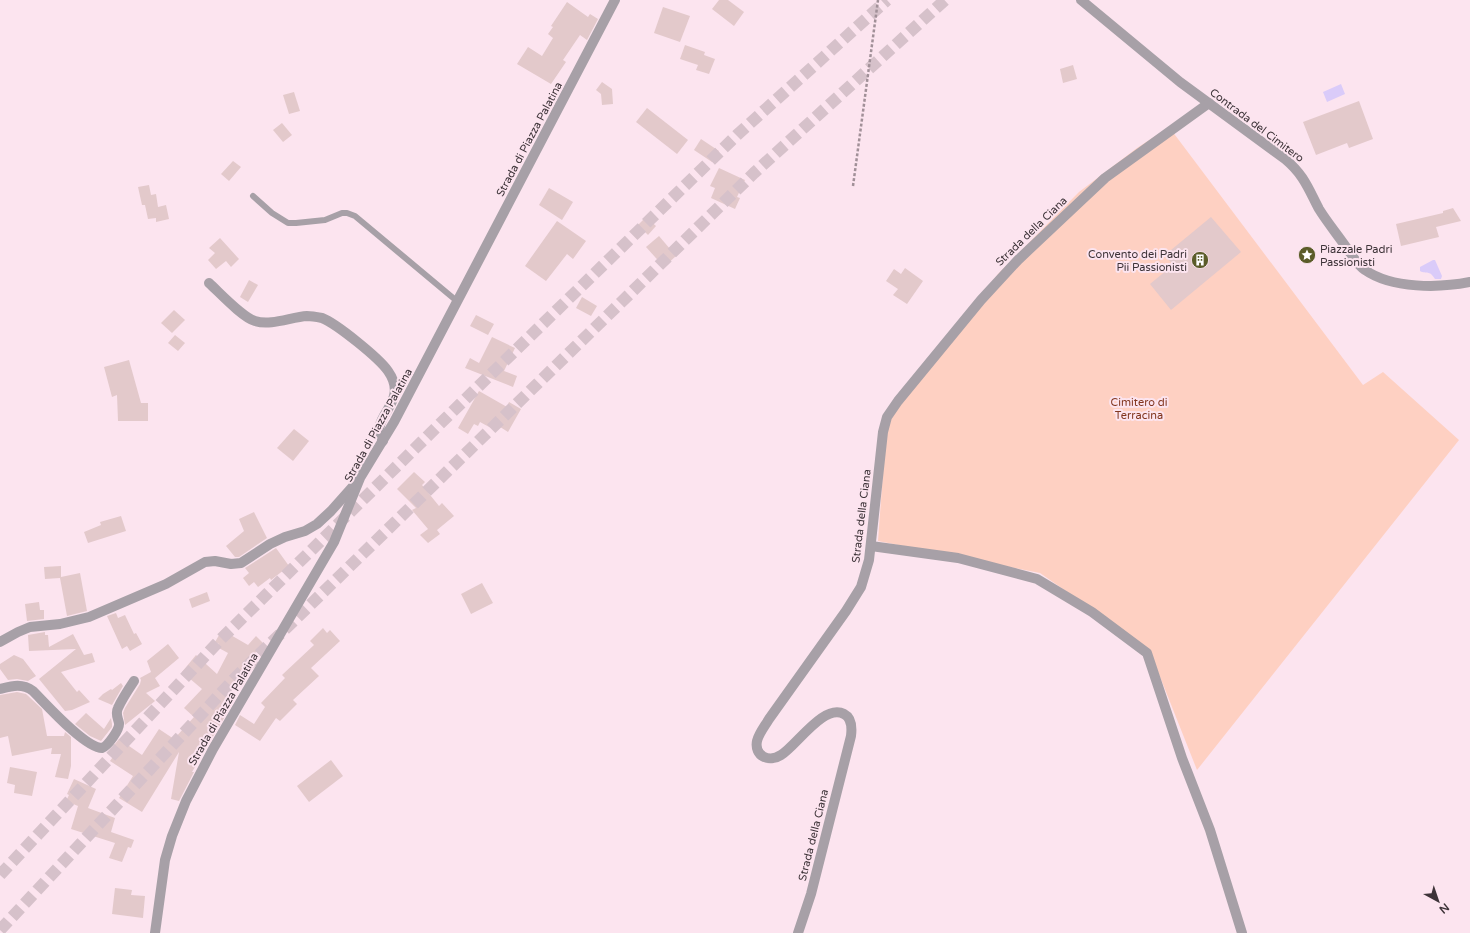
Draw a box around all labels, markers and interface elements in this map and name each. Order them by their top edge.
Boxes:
street label: Strada di Piazza Palatina [494,80,565,199]
street label: Contrada del Cimitero [1207,86,1307,165]
street label: Strada della Ciana [993,194,1070,269]
place label: Piazzale Padri Passionisti [1320,243,1392,269]
place icon: Piazzale Padri Passionisti [1297,245,1317,265]
place label: Convento dei Padri Pii Passionisti [1088,248,1187,274]
building icon: Convento dei Padri Pii Passionisti [1190,250,1210,270]
street label: Strada di Piazza Palatina [342,366,415,484]
park label: Cimitero di Terracina [1111,396,1167,422]
street label: Strada della Ciana [849,468,874,564]
street label: Strada di Piazza Palatina [186,651,261,768]
street label: Strada della Ciana [796,788,831,882]
north arrow [1418,881,1458,921]
text: N [1437,900,1452,916]

